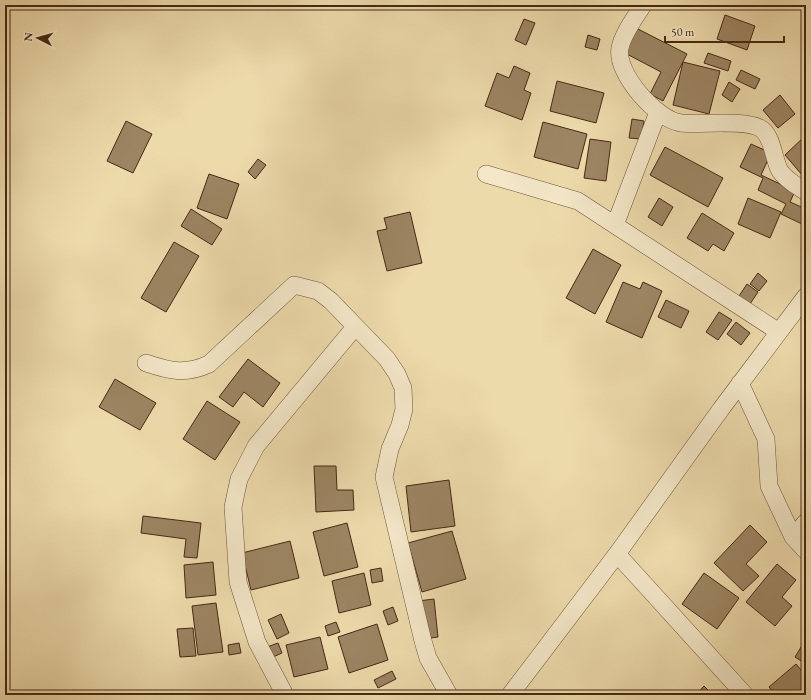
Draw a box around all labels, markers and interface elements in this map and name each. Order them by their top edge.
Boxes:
north arrow [18,18,58,58]
scale bar [665,18,784,44]
text: 50 m [671,24,695,40]
text: N [21,32,35,42]

